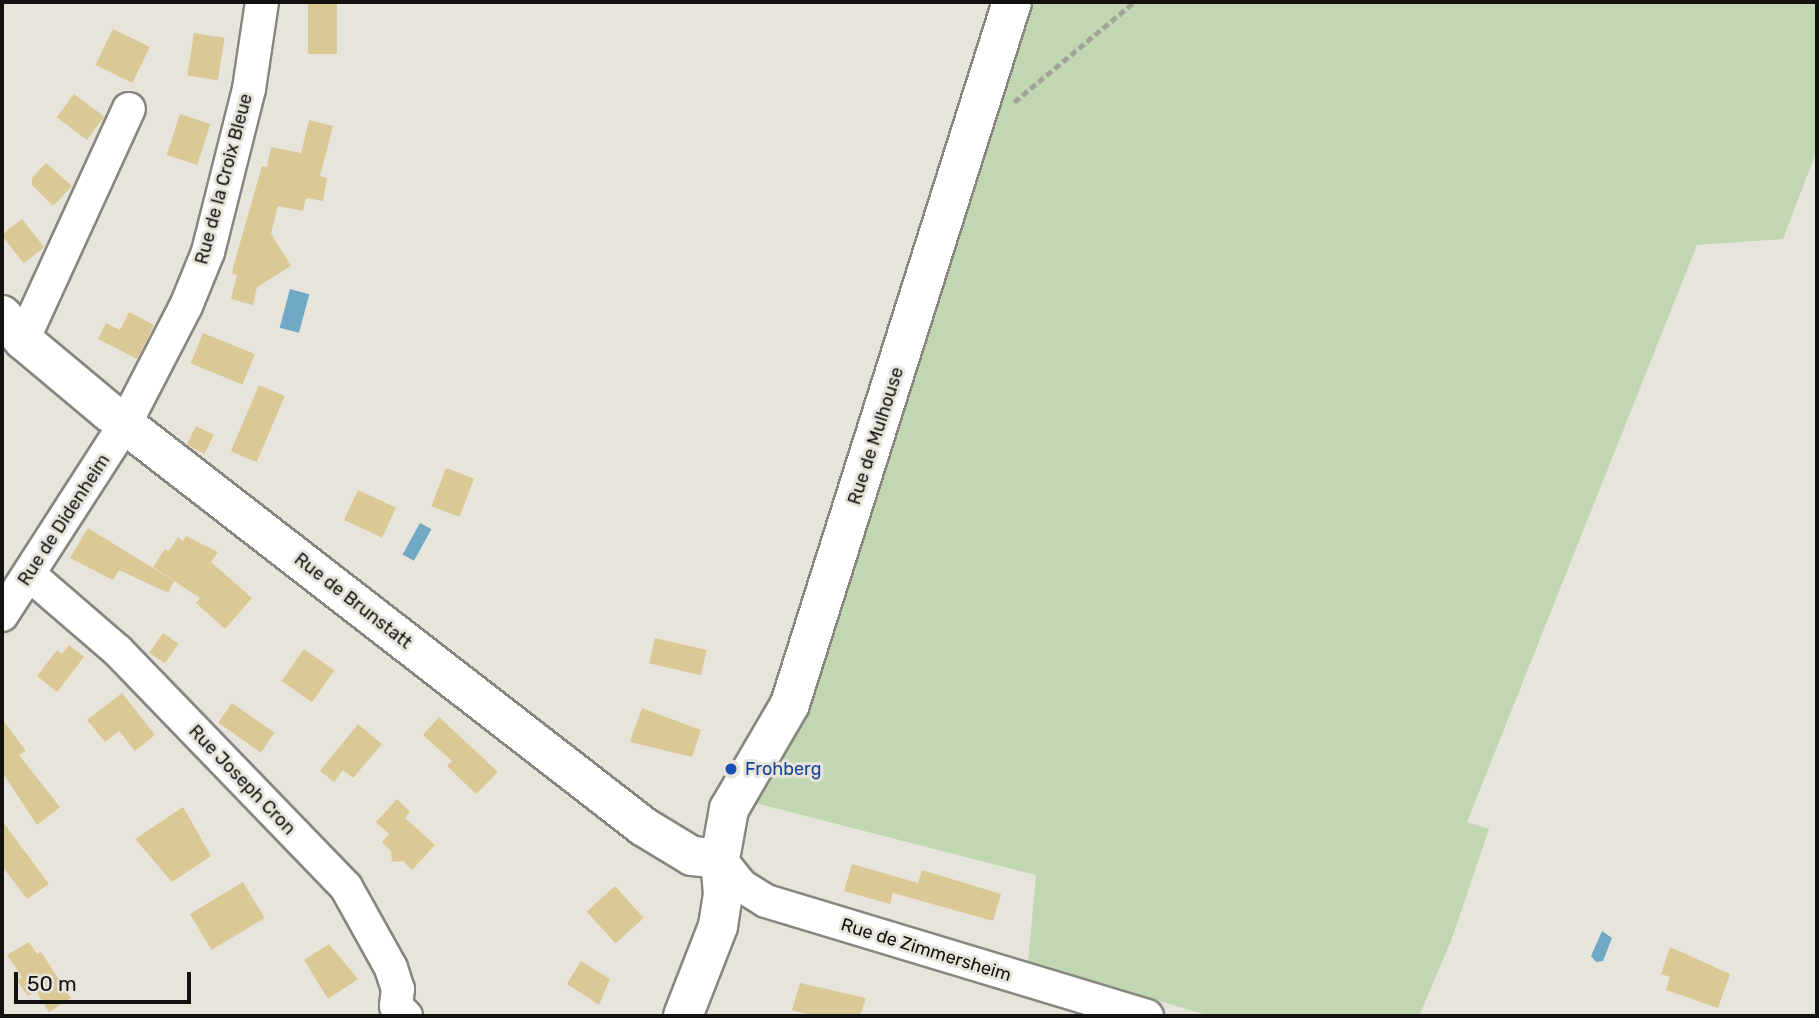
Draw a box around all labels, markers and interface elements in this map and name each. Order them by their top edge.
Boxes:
street label: Rue de la Croix Bleue [191,91,257,267]
street label: Rue de Mulhouse [844,365,908,507]
street label: Rue de Didenheim [14,450,114,590]
street label: Rue de Brunstatt [290,548,416,654]
street label: Rue Joseph Cron [184,721,300,839]
place label: Frohberg [745,758,821,780]
marker: Frohberg [723,761,739,777]
street label: Rue de Zimmersheim [838,914,1014,986]
scale bar [18,958,194,1002]
text: 50 m [27,971,77,996]

